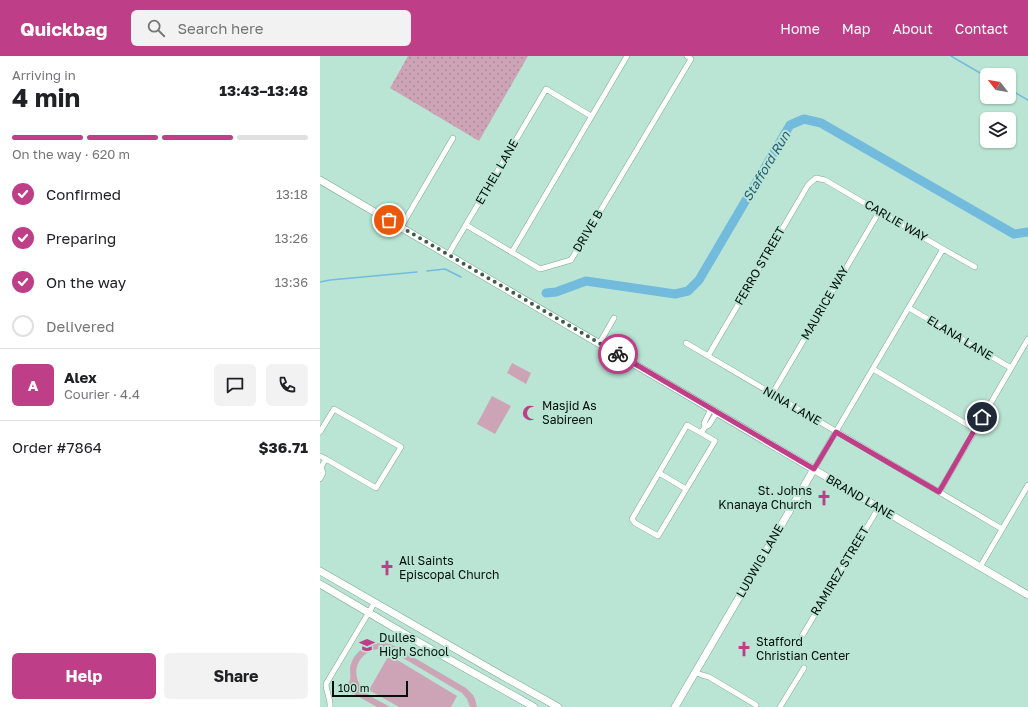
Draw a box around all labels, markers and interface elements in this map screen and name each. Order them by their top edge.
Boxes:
search box [131,10,411,46]
text: Quickbag [20,17,107,40]
icon: search [145,17,167,39]
text: Search here [177,19,263,37]
text: Home [780,20,820,37]
text: Map [842,20,870,37]
text: About [892,20,933,37]
text: Contact [955,20,1008,37]
text: Arriving in [12,67,76,83]
north arrow [980,68,1016,104]
map controls [980,68,1016,148]
text: 13:43–13:48 [219,81,308,99]
text: 4 min [12,82,80,113]
button: layers [980,112,1016,148]
water label: Stafford Run [739,127,794,204]
street label: ETHEL LANE [472,136,521,207]
text: On the way · 620 m [12,146,130,162]
icon: check [12,183,34,205]
text: Confirmed [46,185,121,203]
text: 13:18 [276,186,308,202]
street label: CARLIE WAY [862,196,931,245]
pin [372,203,406,237]
street label: DRIVE B [569,207,606,255]
icon: bag [378,209,400,231]
street label: FERRO STREET [731,223,788,308]
icon: check [12,227,34,249]
text: Preparing [46,229,116,247]
text: 13:26 [275,230,308,246]
street label: MAURICE WAY [797,263,852,342]
icon: check [12,271,34,293]
text: On the way [46,273,126,291]
text: 13:36 [275,274,308,290]
street label: ELANA LANE [925,312,996,363]
text: Delivered [46,317,114,335]
courier [598,334,638,374]
icon: bike [607,343,629,365]
button: chat [214,364,256,406]
button: phone [266,364,308,406]
text: Alex [64,368,97,386]
text: A [28,376,38,394]
street label: NINA LANE [760,383,824,428]
text: Courier · 4.4 [64,386,140,402]
place label: Masjid As Sabireen [542,398,597,427]
pin [965,400,999,434]
mosque icon: Masjid As Sabireen [521,404,539,422]
icon: home [971,406,993,428]
text: Order #7864 [12,438,102,456]
text: $36.71 [259,438,308,456]
street label: BRAND LANE [823,471,897,522]
place label: St. Johns Knanaya Church [718,483,812,512]
church icon: St. Johns Knanaya Church [815,489,833,507]
street label: LUDWIG LANE [733,522,787,600]
street label: RAMIREZ STREET [807,523,872,618]
place label: All Saints Episcopal Church [399,553,499,582]
church icon: All Saints Episcopal Church [378,559,396,577]
place label: Dulles High School [379,630,449,659]
place label: Stafford Christian Center [756,634,850,663]
school or university icon: Dulles High School [358,636,376,654]
church icon: Stafford Christian Center [735,640,753,658]
button: Help [12,653,156,699]
button: Share [164,653,308,699]
scale bar [332,679,408,698]
text: 100 m [338,681,369,694]

